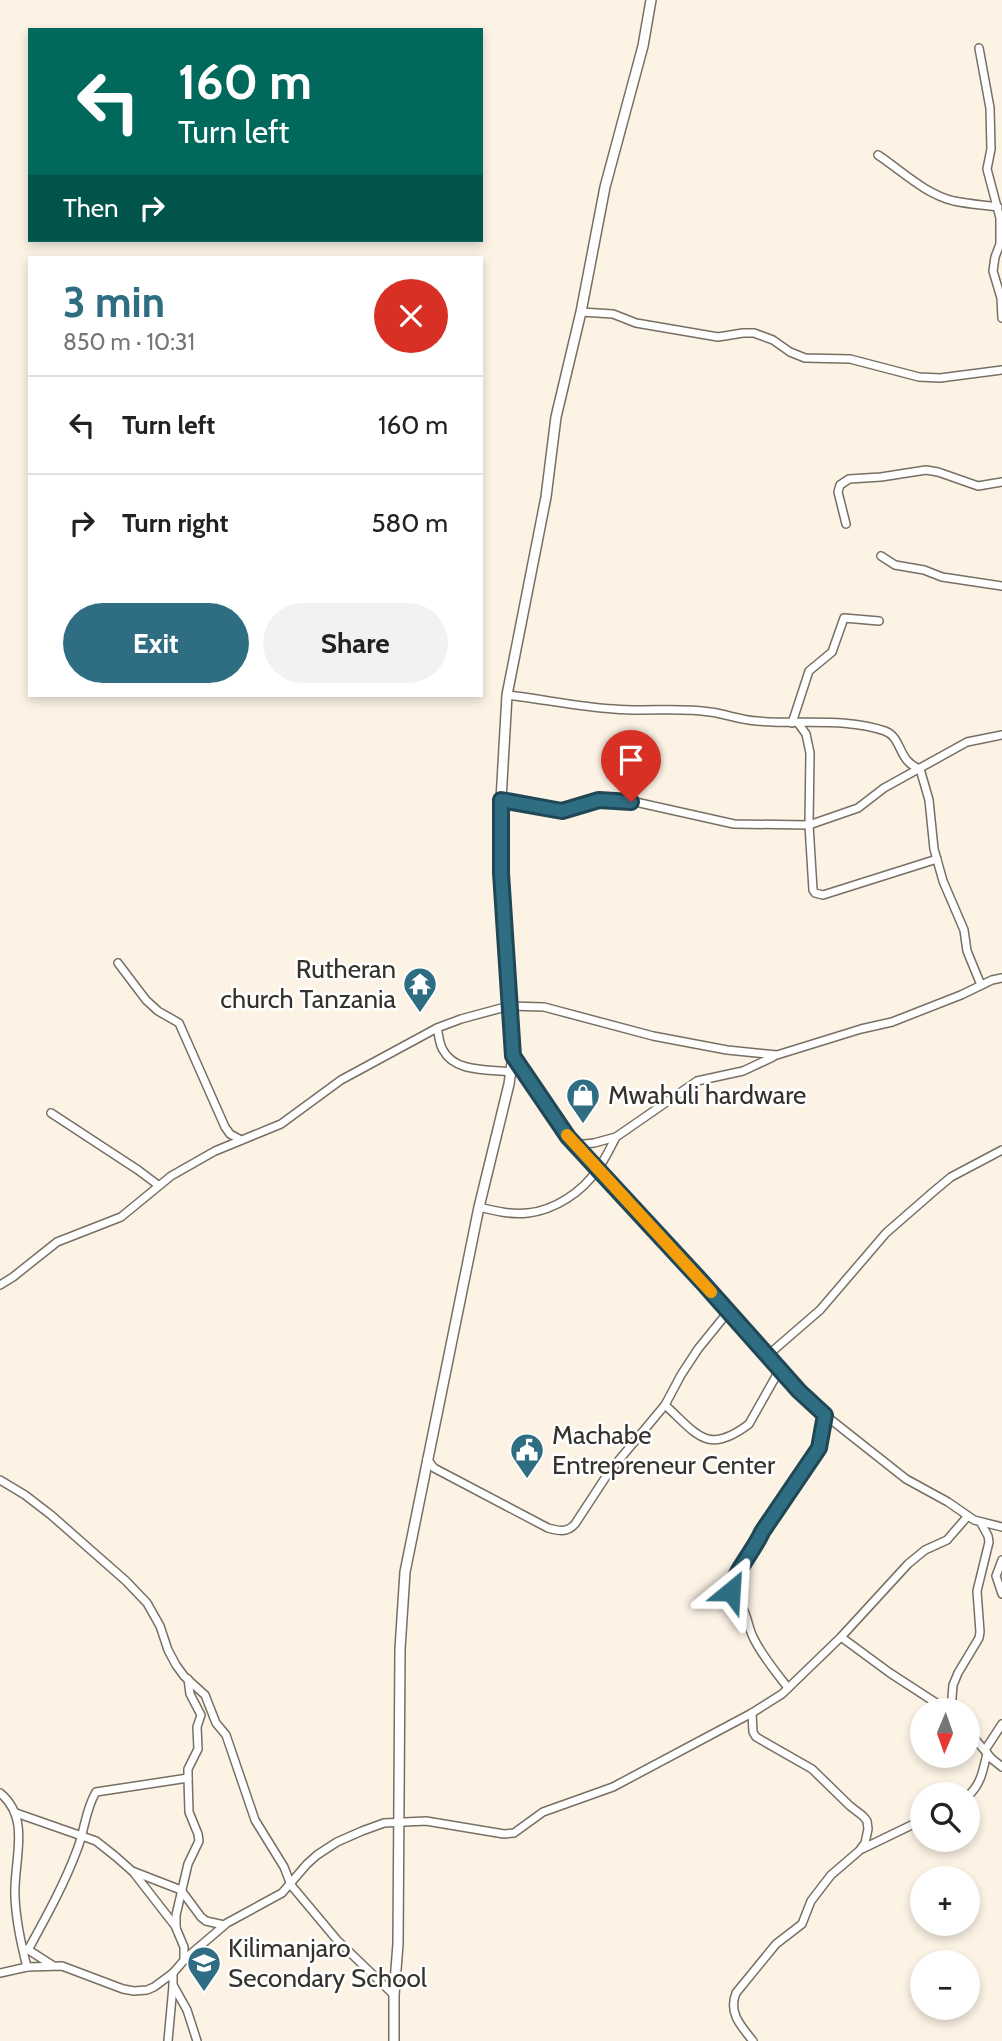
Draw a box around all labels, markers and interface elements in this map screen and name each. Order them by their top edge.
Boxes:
text: 160 m [178,52,312,111]
icon: left [63,56,154,147]
text: Turn left [178,112,289,151]
icon: right [133,189,171,227]
text: Then [63,192,119,224]
text: 3 min [63,276,165,328]
button: close [374,279,448,353]
text: 850 m · 10:31 [63,328,195,356]
icon: left [63,406,101,444]
text: Turn left [122,409,215,441]
text: 160 m [378,409,448,441]
icon: right [63,504,101,542]
text: Turn right [122,507,228,539]
text: 580 m [371,507,448,539]
button: Exit [63,603,249,683]
button: Share [263,603,448,683]
pin [601,730,661,802]
icon: arrive [612,741,650,779]
place label: Rutheran church Tanzania [220,953,397,1015]
temple icon: Rutheran church Tanzania [401,965,439,1014]
shop icon: Mwahuli hardware [564,1076,602,1125]
place label: Mwahuli hardware [608,1079,806,1111]
place label: Machabe Entrepreneur Center [552,1419,776,1481]
public building icon: Machabe Entrepreneur Center [508,1431,546,1480]
position arrow [694,1554,768,1628]
north arrow [910,1698,980,1768]
map controls [910,1698,980,2020]
button: search [910,1782,980,1852]
button: + [910,1866,980,1936]
place label: Kilimanjaro Secondary School [228,1932,427,1994]
school or university icon: Kilimanjaro Secondary School [185,1944,223,1993]
button: − [910,1950,980,2020]

